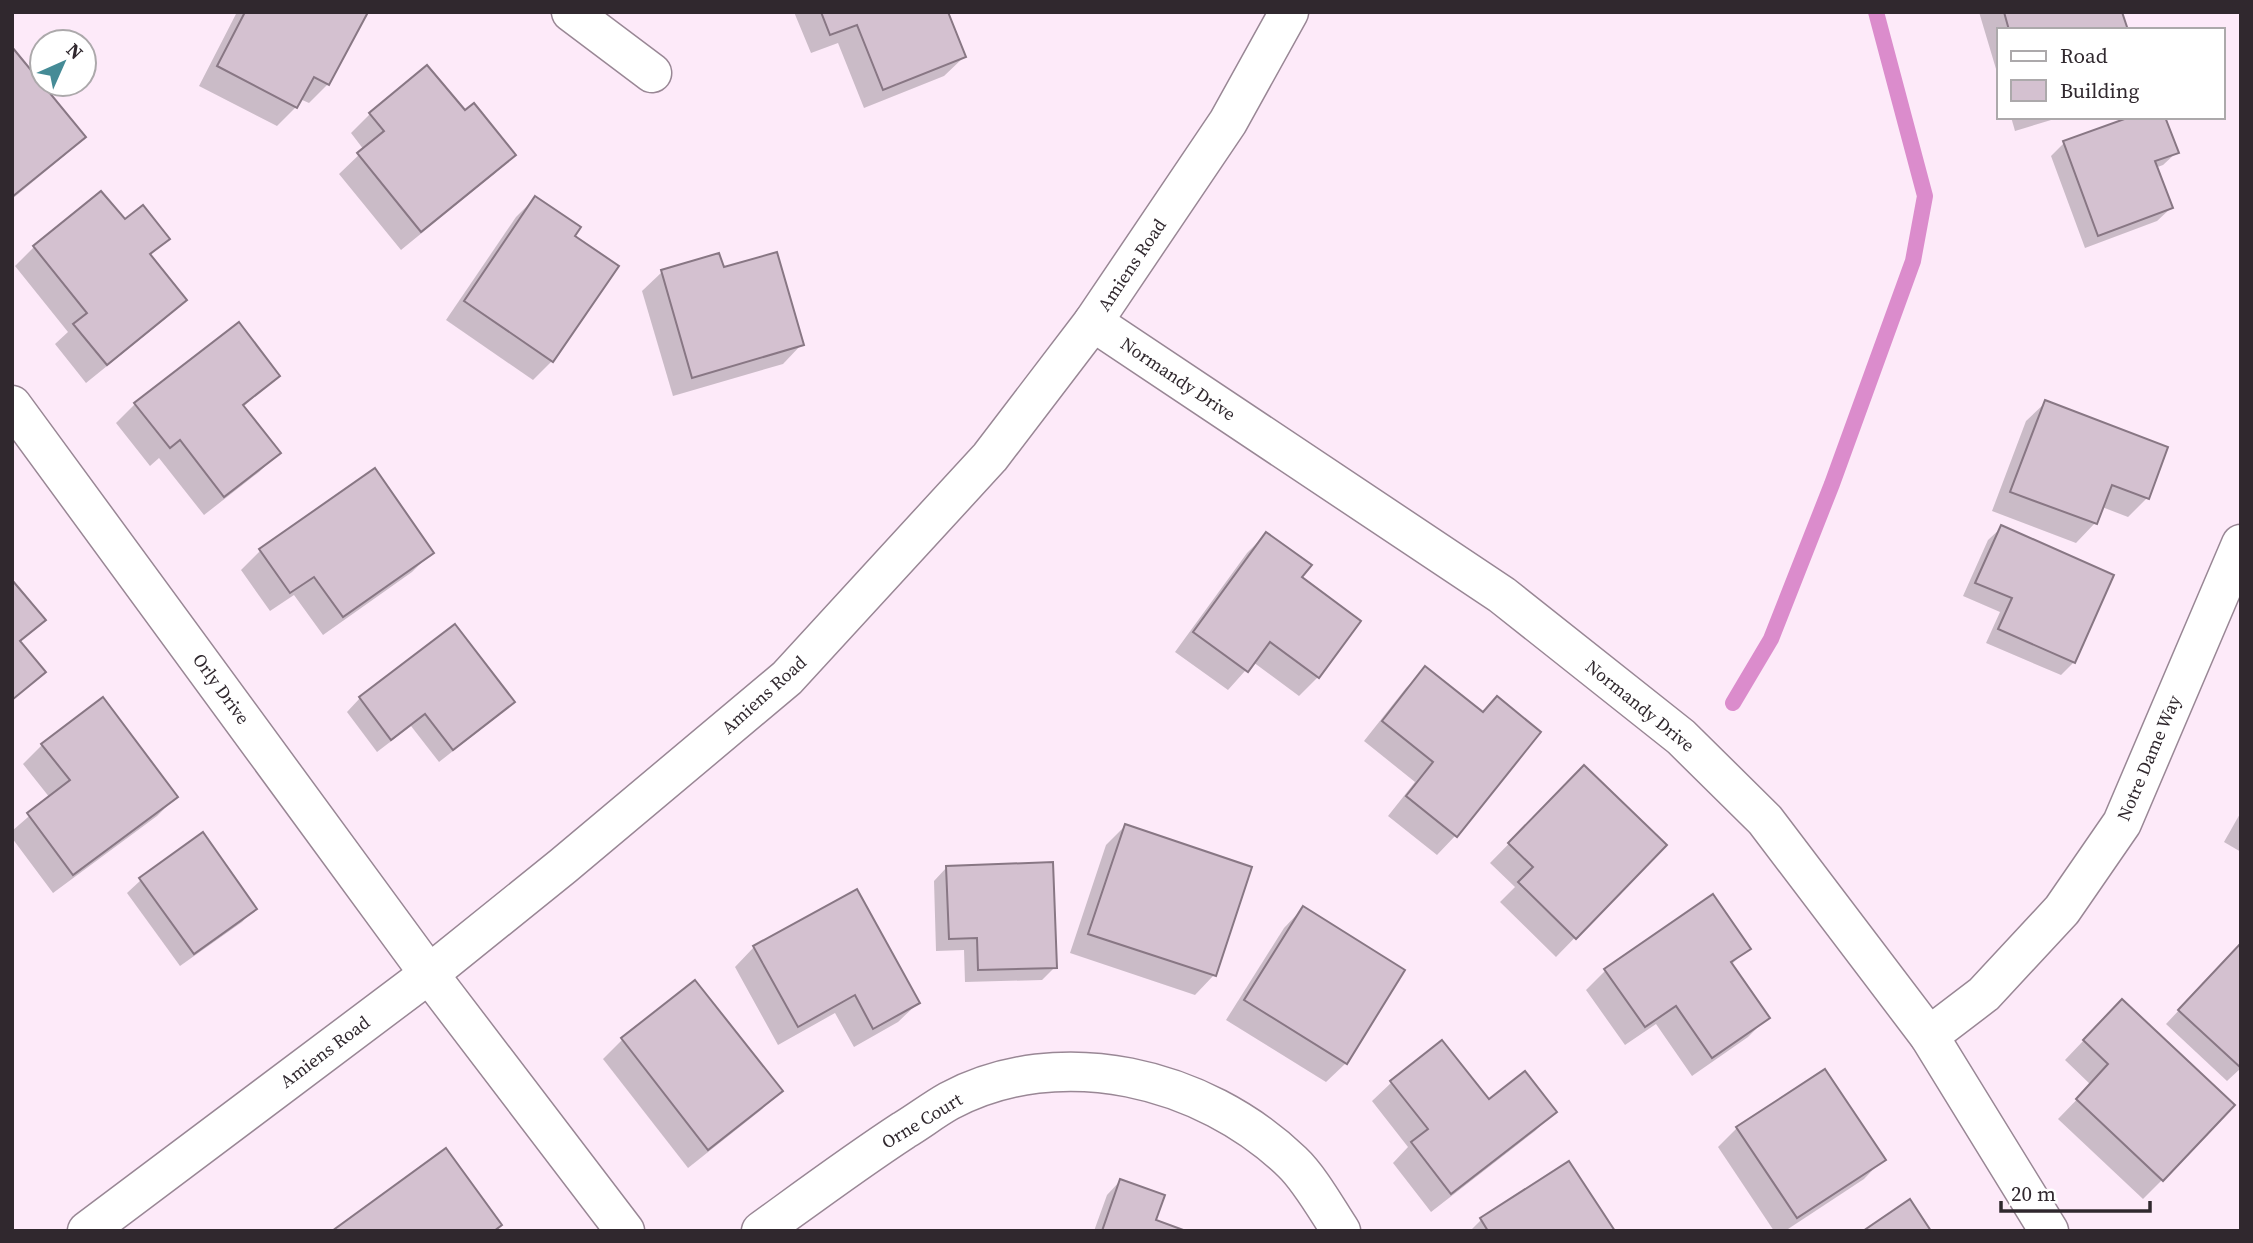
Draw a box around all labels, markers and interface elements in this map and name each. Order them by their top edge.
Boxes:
north arrow [28,28,98,98]
legend [1997,28,2225,119]
text: N [61,37,89,65]
text: Road [2060,41,2108,70]
text: Building [2060,76,2139,105]
street label: Amiens Road [1091,214,1172,316]
street label: Normandy Drive [1116,331,1241,426]
street label: Orly Drive [187,648,256,729]
street label: Amiens Road [716,650,812,740]
street label: Normandy Drive [1581,654,1700,757]
street label: Notre Dame Way [2111,690,2187,825]
street label: Amiens Road [275,1010,375,1094]
street label: Orne Court [877,1087,967,1154]
scale bar [2001,1170,2150,1214]
text: 20 m [2011,1179,2056,1208]

